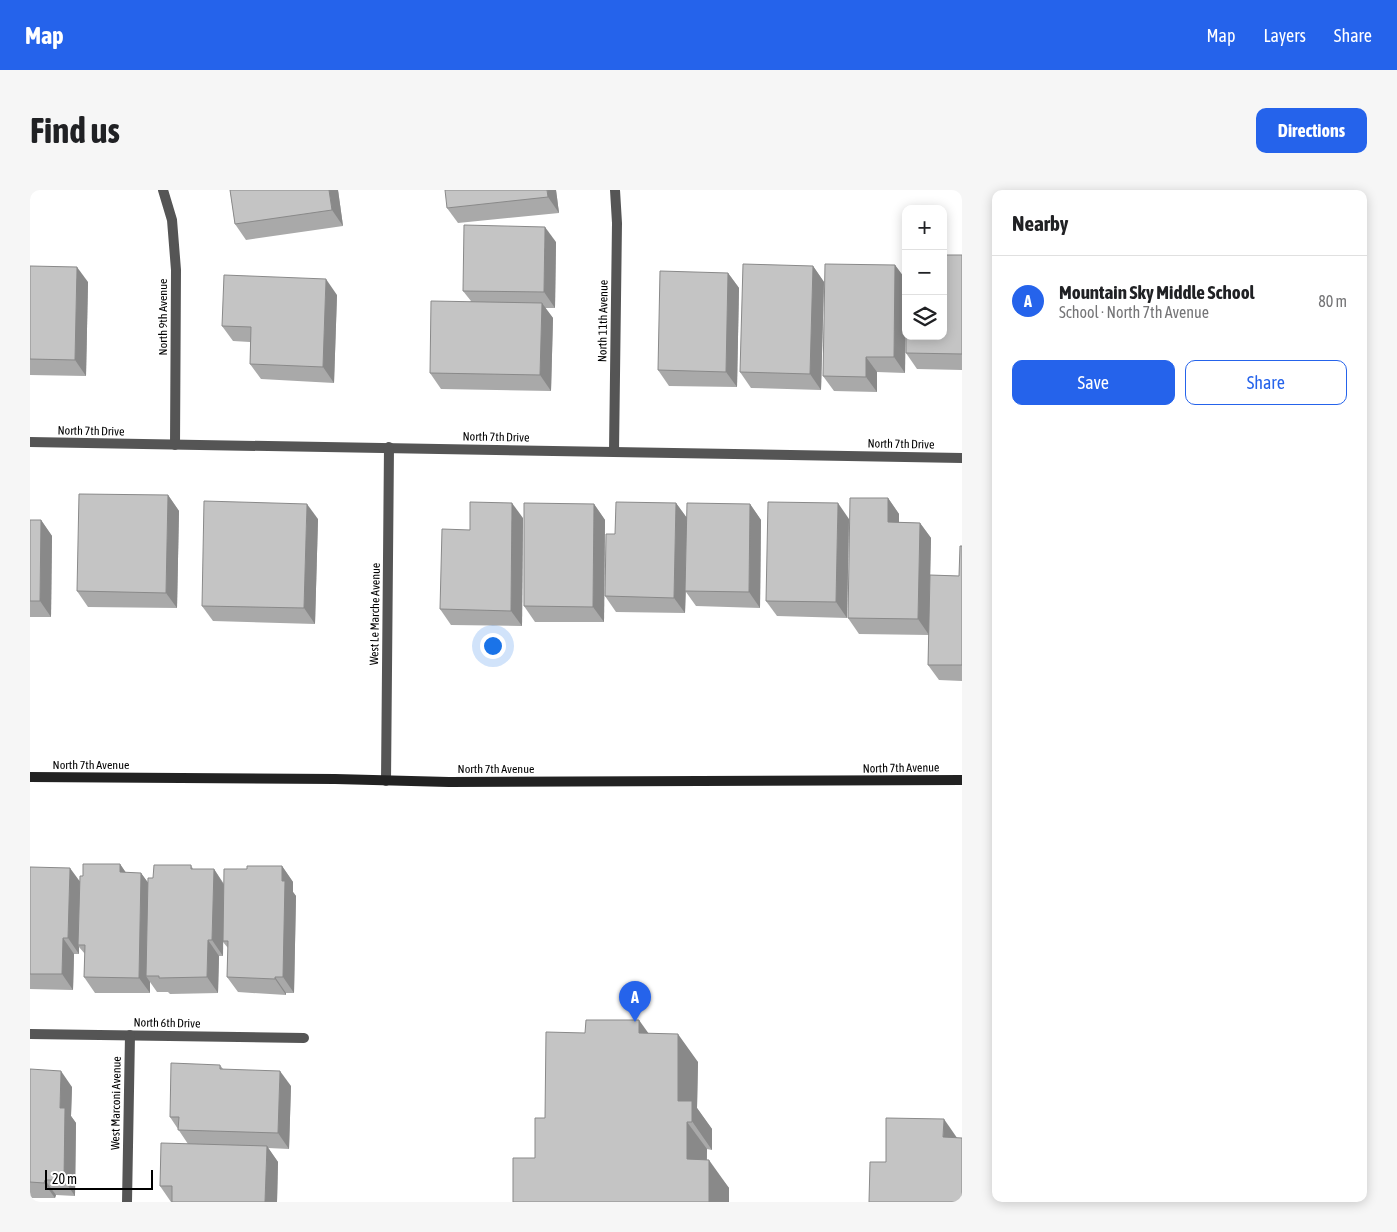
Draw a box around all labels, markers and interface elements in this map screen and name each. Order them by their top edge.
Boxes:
text: Map [25,22,64,49]
text: Map [1206,25,1235,46]
text: Layers [1263,25,1306,46]
text: Share [1334,25,1372,46]
button: Directions [1256,108,1367,153]
text: Find us [30,110,120,150]
map controls [902,205,947,340]
button: + [902,205,947,250]
text: Nearby [1012,211,1068,235]
button: − [902,250,947,295]
street label: North 9th Avenue [156,279,170,355]
street label: North 11th Avenue [595,280,611,362]
text: Mountain Sky Middle School [1059,281,1255,303]
text: A [1024,292,1032,310]
text: 80 m [1318,292,1347,310]
button: layers [902,295,947,340]
text: School · North 7th Avenue [1059,303,1209,321]
button: Save [1012,360,1175,405]
button: Share [1185,360,1347,405]
street label: North 7th Drive [57,423,125,439]
street label: North 7th Drive [462,429,530,445]
street label: North 7th Drive [867,436,935,452]
street label: West Le Marche Avenue [367,563,383,665]
your location [480,633,506,659]
street label: North 7th Avenue [53,758,129,772]
street label: North 7th Avenue [862,760,940,776]
street label: North 7th Avenue [458,762,534,776]
pin: A [619,981,651,1022]
street label: North 6th Drive [133,1015,201,1031]
street label: West Marconi Avenue [108,1056,124,1150]
scale bar [45,1167,152,1190]
text: 20 m [52,1171,77,1187]

